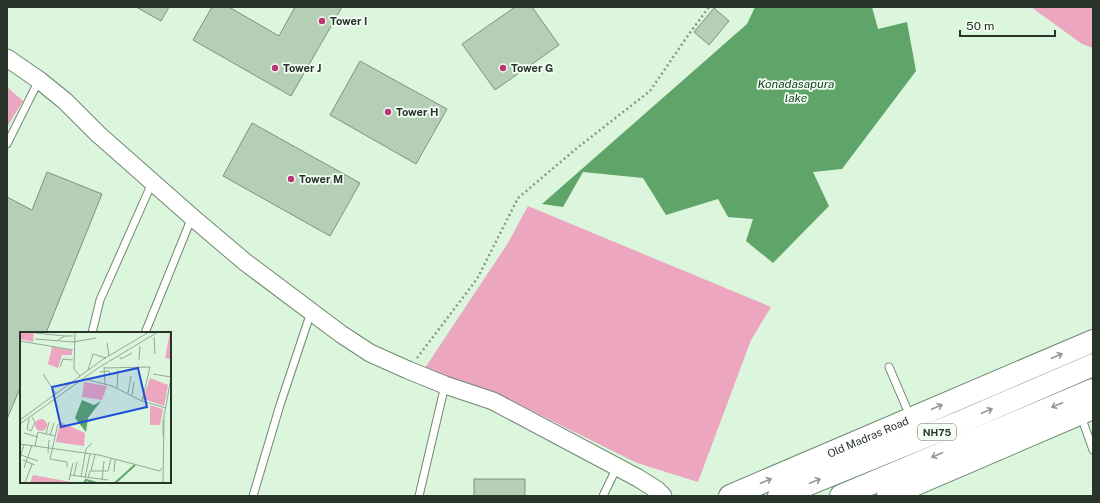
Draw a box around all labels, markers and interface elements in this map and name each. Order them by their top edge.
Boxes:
scale bar [960,12,1055,38]
place label: Tower I [330,15,367,27]
marker: Tower I [317,16,327,26]
text: 50 m [966,19,994,33]
place label: Tower J [283,62,321,74]
place label: Tower G [511,62,553,74]
marker: Tower J [270,63,280,73]
marker: Tower G [498,63,508,73]
water label: Konadasapura lake [757,77,835,105]
place label: Tower H [396,106,438,118]
marker: Tower H [383,107,393,117]
place label: Tower M [299,173,343,185]
marker: Tower M [286,174,296,184]
inset map [20,332,171,483]
one-way arrow [1050,352,1062,359]
one-way arrow [1052,402,1064,409]
one-way arrow [931,403,943,410]
one-way arrow [981,406,993,414]
street label: Old Madras Road [825,414,910,460]
road number: NH75 [918,424,956,440]
one-way arrow [932,452,944,460]
one-way arrow [760,477,772,484]
one-way arrow [809,477,821,485]

